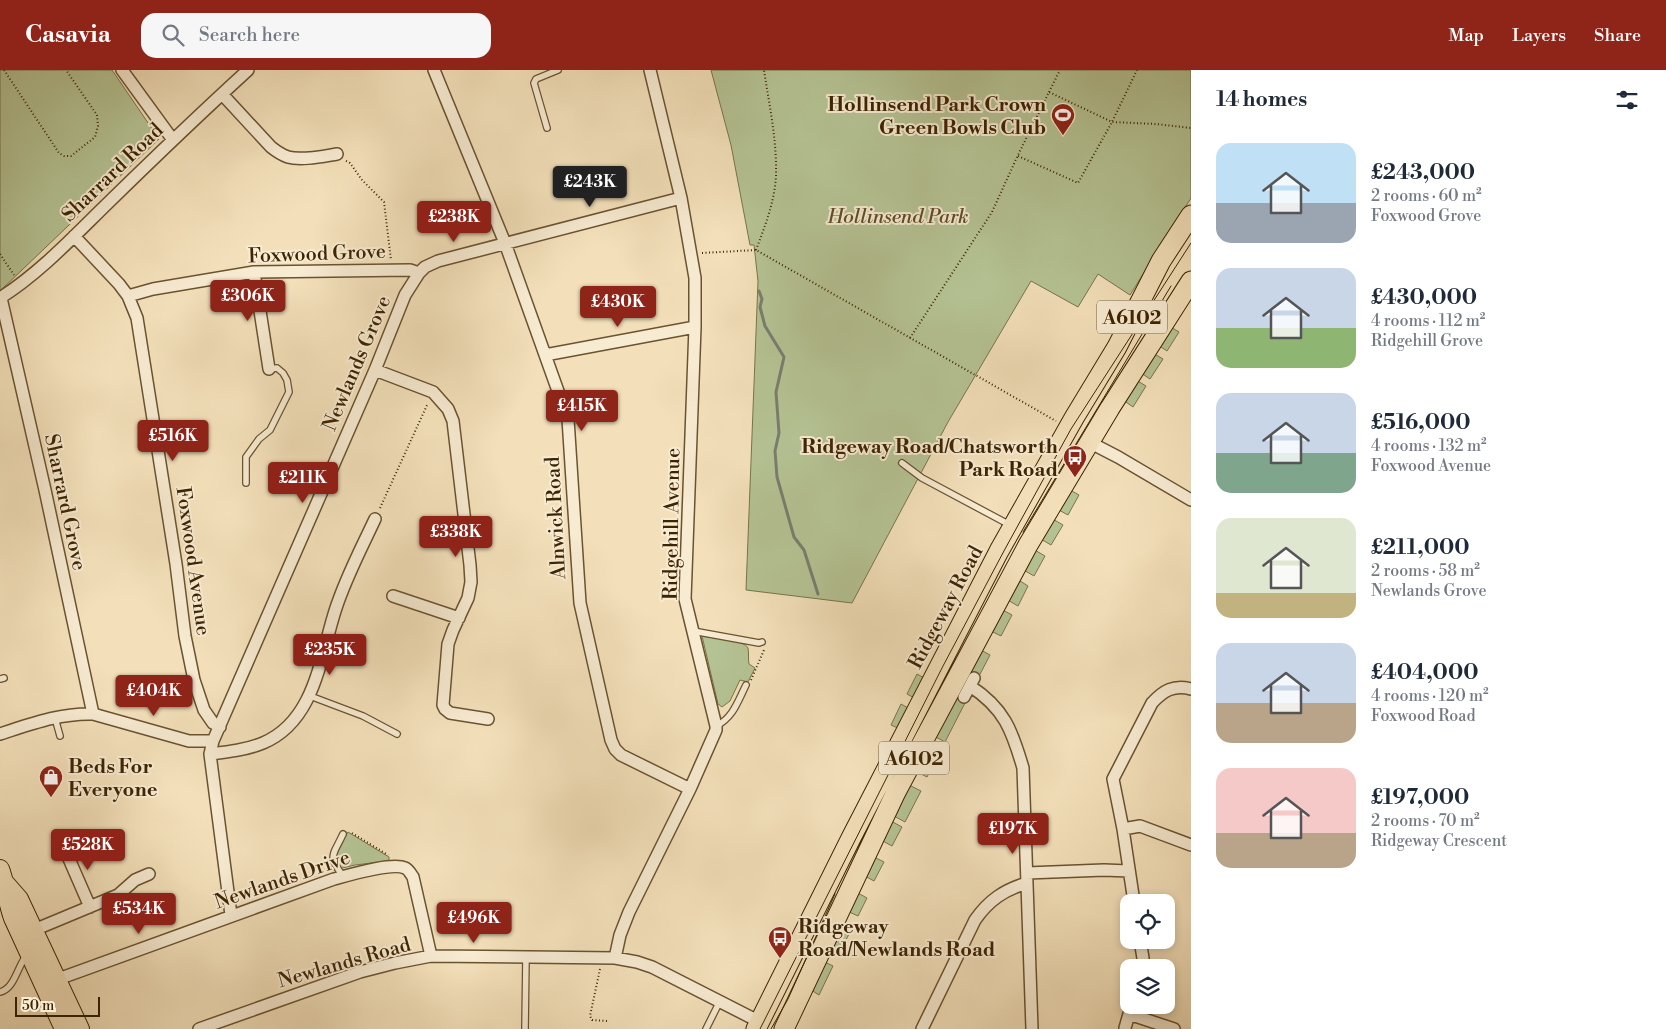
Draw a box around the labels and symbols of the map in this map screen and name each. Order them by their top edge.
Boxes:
place label: Hollinsend Park Crown Green Bowls Club [828,93,1047,141]
sports icon: Hollinsend Park Crown Green Bowls Club [1050,102,1076,136]
street label: Sharrard Road [57,118,170,228]
pin: £243K [555,166,625,208]
pin: £238K [419,200,489,243]
park label: Hollinsend Park [827,205,968,230]
street label: Foxwood Grove [248,240,386,269]
pin: £306K [213,280,283,322]
pin: £430K [583,286,653,328]
street label: Newlands Grove [318,292,397,435]
road number: A6102 [1097,300,1167,334]
pin: £415K [547,390,617,432]
pin: £516K [138,420,208,462]
street label: Sharrard Grove [38,432,91,573]
place label: Ridgeway Road/Chatsworth Park Road [801,435,1059,483]
bus stop icon: Ridgeway Road/Chatsworth Park Road [1062,444,1088,478]
street label: Ridgehill Avenue [659,448,686,600]
street label: Alnwick Road [541,455,572,581]
pin: £211K [268,462,338,504]
street label: Foxwood Avenue [170,485,215,637]
pin: £338K [421,516,491,558]
street label: Ridgeway Road [903,541,990,674]
pin: £235K [295,634,365,676]
pin: £404K [119,674,189,717]
road number: A6102 [879,741,949,774]
place label: Beds For Everyone [68,755,158,803]
shop icon: Beds For Everyone [38,764,64,798]
pin: £197K [978,812,1048,855]
pin: £528K [53,828,123,871]
street label: Newlands Drive [211,846,353,915]
pin: £534K [104,892,174,935]
pin: £496K [439,902,509,944]
place label: Ridgeway Road/Newlands Road [798,915,996,963]
bus stop icon: Ridgeway Road/Newlands Road [767,925,793,959]
street label: Newlands Road [275,932,414,994]
scale bar [15,994,100,1017]

